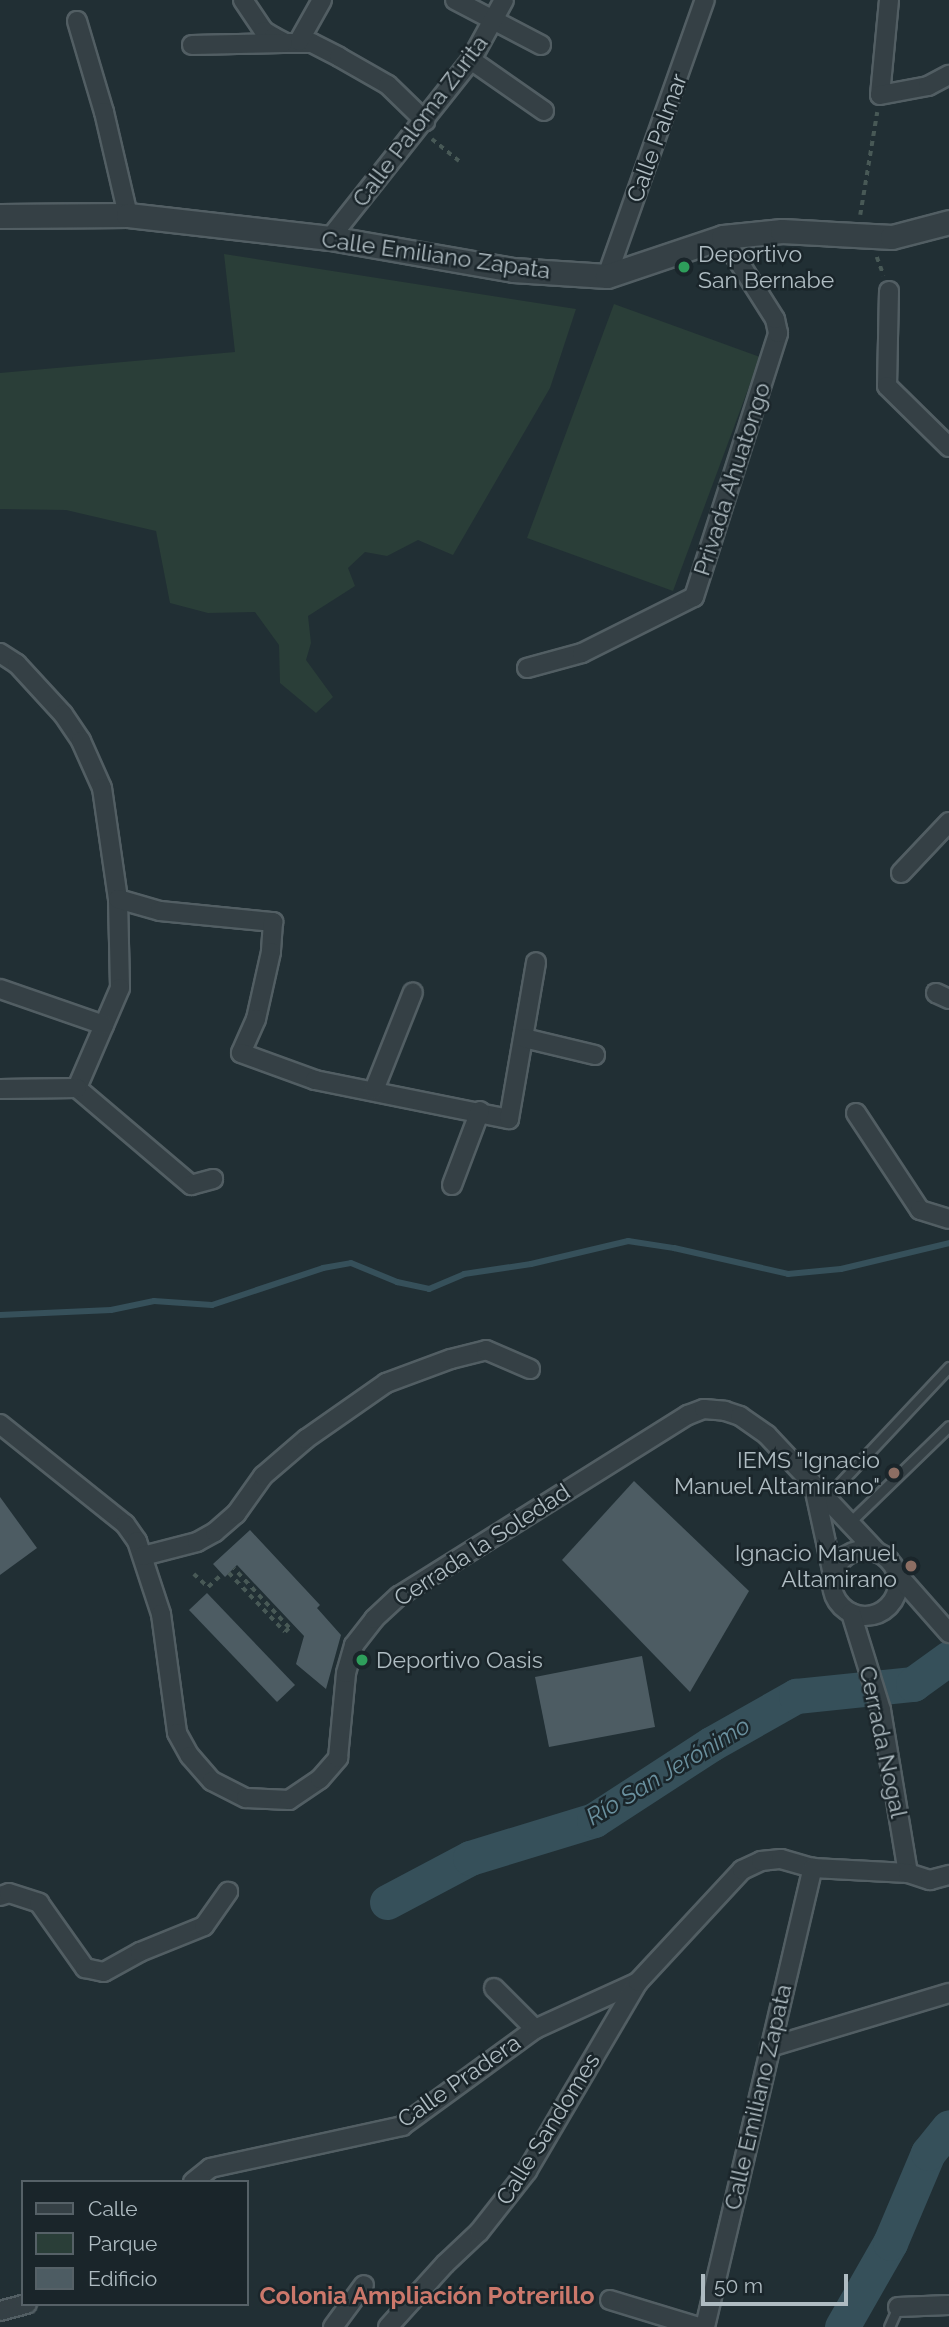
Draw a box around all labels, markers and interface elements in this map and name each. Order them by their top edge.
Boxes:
street label: Calle Paloma Zurita [347,30,493,212]
street label: Calle Palmar [621,70,693,206]
street label: Calle Emiliano Zapata [320,225,552,285]
place label: Deportivo San Bernabe [698,240,834,294]
marker: Deportivo San Bernabe [676,259,692,275]
street label: Privada Ahuatongo [688,379,776,579]
place label: IEMS "Ignacio Manuel Altamirano" [673,1446,880,1500]
marker: IEMS "Ignacio Manuel Altamirano" [886,1465,902,1481]
street label: Cerrada la Soledad [389,1478,575,1612]
place label: Ignacio Manuel Altamirano [735,1539,897,1593]
marker: Ignacio Manuel Altamirano [903,1558,919,1574]
place label: Deportivo Oasis [376,1646,543,1674]
marker: Deportivo Oasis [354,1652,370,1668]
street label: Cerrada Nogal [853,1663,913,1821]
water label: Río San Jerónimo [581,1711,755,1831]
street label: Calle Emiliano Zapata [719,1981,797,2213]
street label: Calle Pradera [392,2029,526,2133]
street label: Calle Sandomes [490,2048,606,2210]
legend [21,2180,248,2306]
text: Calle [88,2196,138,2221]
text: Parque [88,2231,157,2256]
scale bar [704,2260,851,2304]
text: Edificio [88,2266,157,2291]
text: 50 m [714,2273,763,2298]
district label: Colonia Ampliación Potrerillo [259,2282,595,2310]

